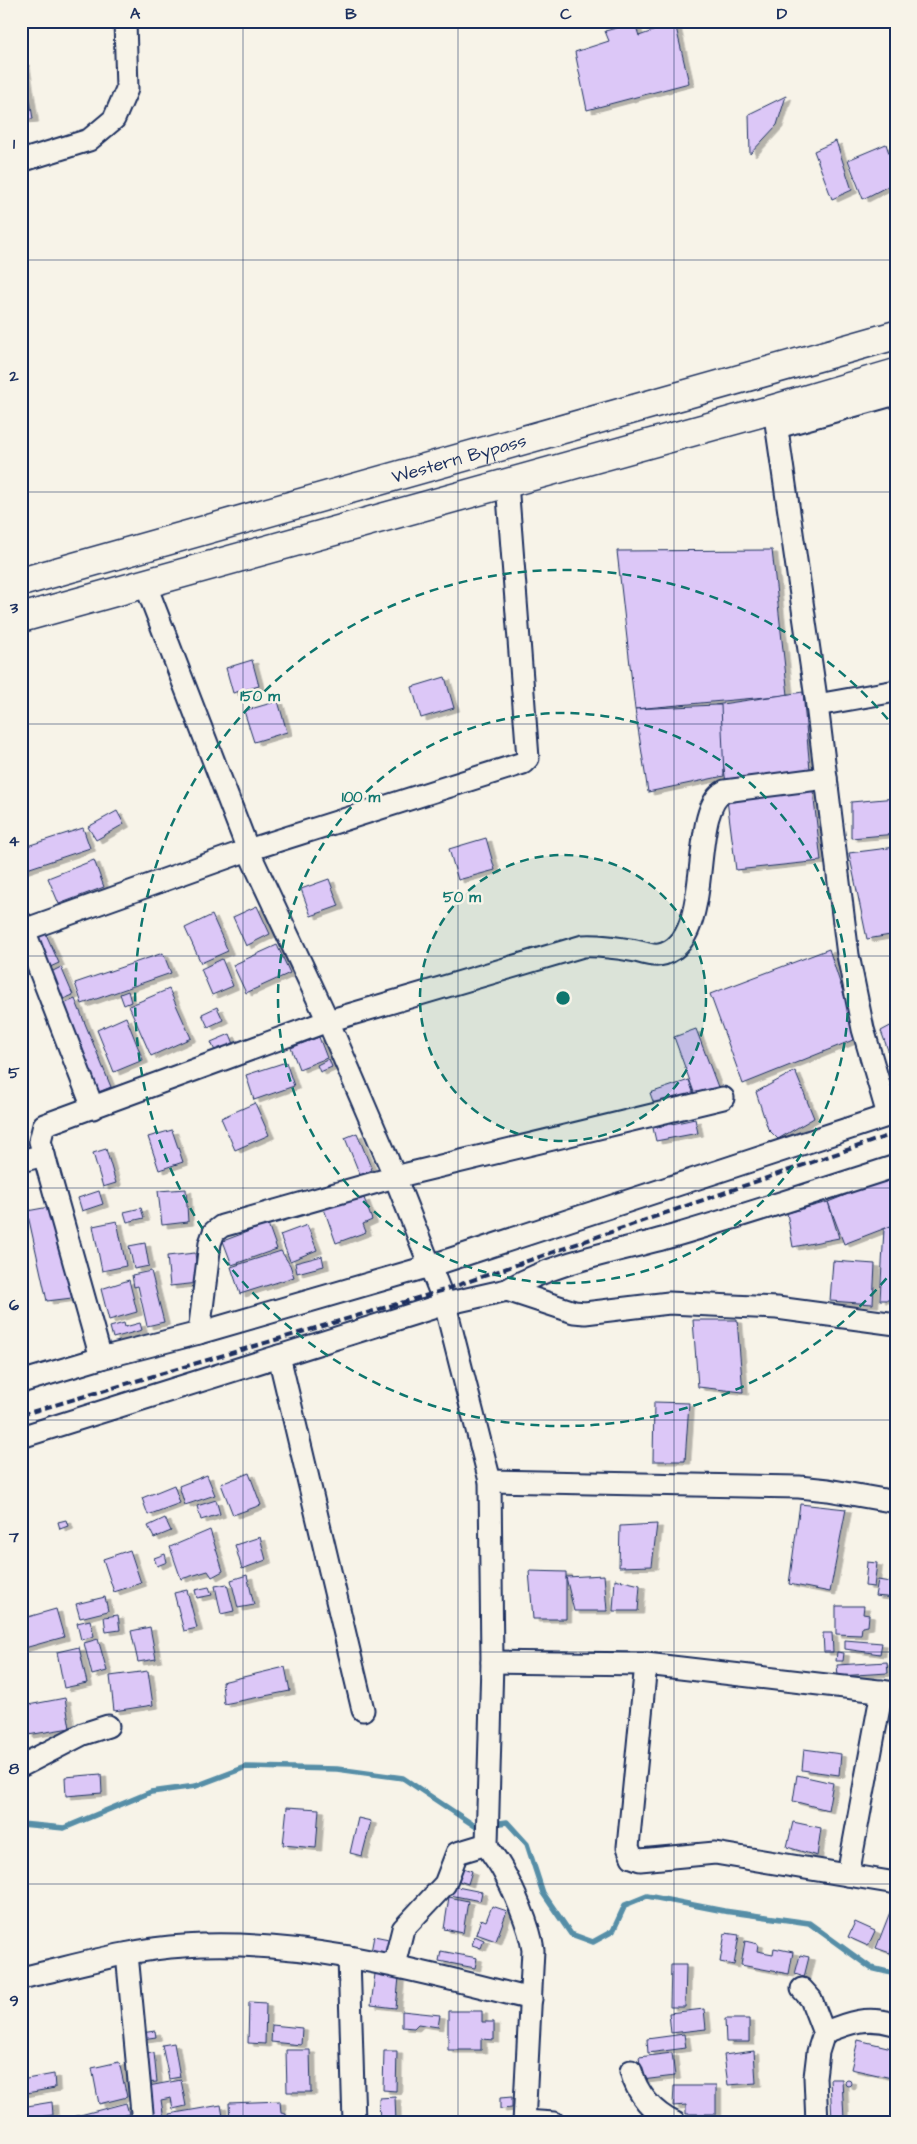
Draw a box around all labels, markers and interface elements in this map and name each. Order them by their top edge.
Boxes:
text: A [130,3,141,25]
text: B [345,3,357,25]
text: C [560,3,572,25]
text: D [777,3,788,25]
text: 1 [13,133,16,155]
text: 2 [8,365,19,387]
street label: Western Bypass [389,428,529,490]
text: 3 [9,597,19,619]
text: 150 m [240,686,280,707]
text: 100 m [342,787,381,808]
text: 4 [9,830,20,852]
text: 50 m [443,887,481,908]
centre of rings [554,989,572,1007]
text: 5 [8,1062,20,1084]
text: 6 [9,1294,19,1316]
text: 7 [8,1526,19,1548]
text: 8 [9,1758,20,1780]
text: 9 [9,1990,19,2012]

